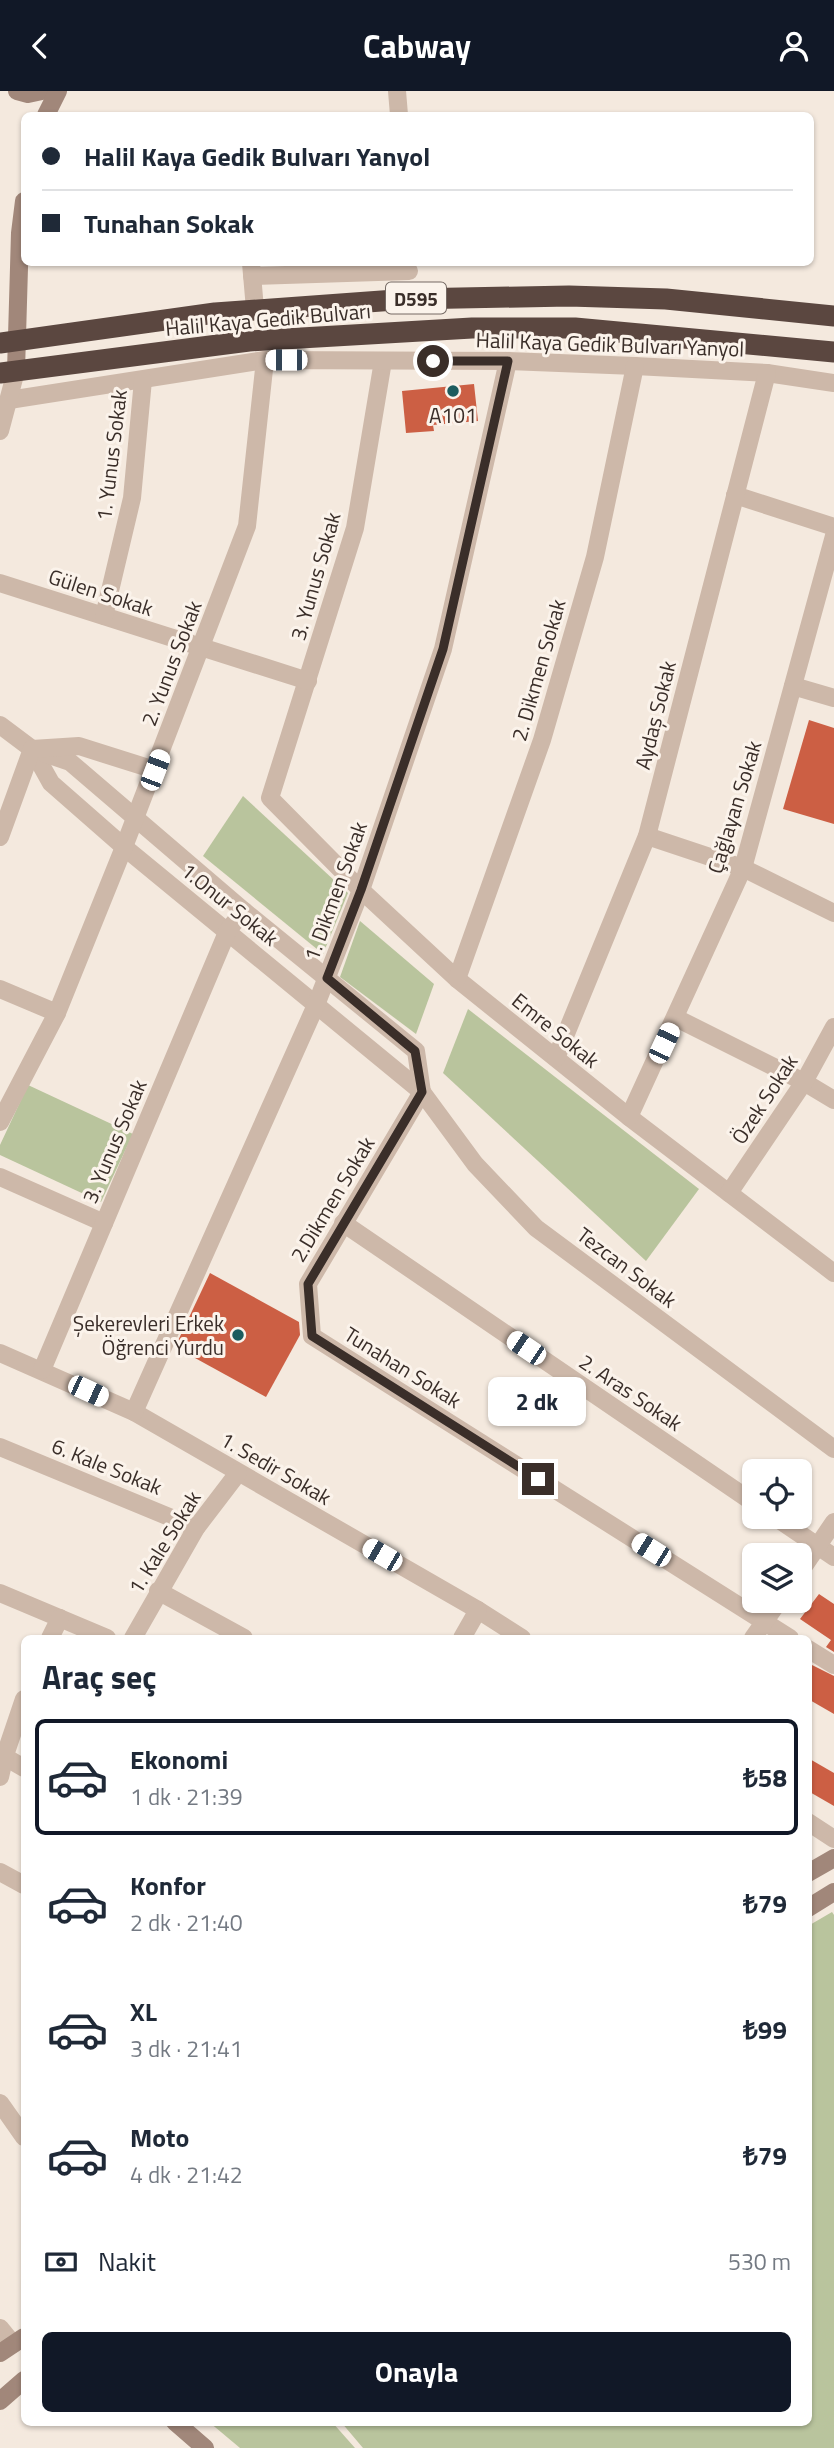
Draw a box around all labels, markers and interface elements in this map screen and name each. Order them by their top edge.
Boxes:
text: Cabway [363,22,471,70]
icon: back [21,27,59,65]
icon: person [775,27,813,65]
text: Halil Kaya Gedik Bulvarı Yanyol [84,137,430,176]
text: Tunahan Sokak [84,204,254,243]
road number: D595 [386,283,446,314]
street label: Halil Kaya Gedik Bulvarı [164,294,372,344]
street label: Halil Kaya Gedik Bulvarı Yanyol [475,323,745,365]
route start [417,345,449,377]
car [266,350,308,371]
marker: A101 [445,383,461,399]
street label: 1. Yunus Sokak [87,388,135,522]
place label: A101 [429,399,477,431]
street label: 3. Yunus Sokak [281,508,349,644]
street label: Gülen Sokak [44,560,158,624]
street label: 2. Dikmen Sokak [502,595,574,745]
street label: 2. Yunus Sokak [132,596,210,730]
street label: Aydaş Sokak [626,657,684,773]
street label: Çağlayan Sokak [699,737,769,877]
car [138,747,173,793]
street label: 1. Dikmen Sokak [295,817,375,965]
street label: 1.Onur Sokak [174,855,286,953]
street label: Emre Sokak [505,985,607,1075]
car [646,1020,683,1066]
street label: Özek Sokak [723,1048,805,1150]
street label: 3. Yunus Sokak [73,1074,155,1208]
street label: 2.Dikmen Sokak [282,1130,382,1268]
street label: Tezcan Sokak [570,1219,684,1315]
place label: Şekerevleri Erkek Öğrenci Yurdu [73,1307,224,1363]
street label: Tunahan Sokak [338,1318,468,1416]
marker: Şekerevleri Erkek Öğrenci Yurdu [230,1327,246,1343]
car [503,1328,550,1368]
street label: 2. Aras Sokak [573,1346,689,1438]
car [65,1373,112,1409]
callout: 2 dk [489,1377,587,1427]
text: 2 dk [516,1384,558,1419]
street label: 1. Sedir Sokak [215,1423,337,1513]
street label: 6. Kale Sokak [47,1429,167,1503]
map controls [742,1459,812,1613]
button: locate [742,1459,812,1529]
route end [522,1463,554,1495]
street label: 1. Kale Sokak [120,1484,208,1600]
car [628,1530,675,1570]
car [359,1535,406,1575]
button: layers [742,1543,812,1613]
text: Araç seç [42,1653,157,1701]
text: Ekonomi [130,1740,228,1779]
icon: car [46,1746,109,1809]
text: ₺58 [743,1758,787,1797]
text: 1 dk · 21:39 [130,1779,243,1814]
text: Konfor [130,1866,206,1905]
icon: car [46,1872,109,1935]
text: ₺79 [743,1884,787,1923]
text: 2 dk · 21:40 [130,1905,243,1940]
text: XL [130,1992,157,2031]
icon: car [46,1998,109,2061]
text: ₺99 [743,2010,787,2049]
text: 3 dk · 21:41 [130,2031,243,2066]
text: Moto [130,2118,189,2157]
icon: car [46,2124,109,2187]
text: ₺79 [743,2136,787,2175]
text: 4 dk · 21:42 [130,2157,243,2192]
text: Nakit [98,2242,156,2281]
icon: cash [42,2243,80,2281]
text: 530 m [728,2244,791,2279]
button: Onayla [42,2332,791,2412]

